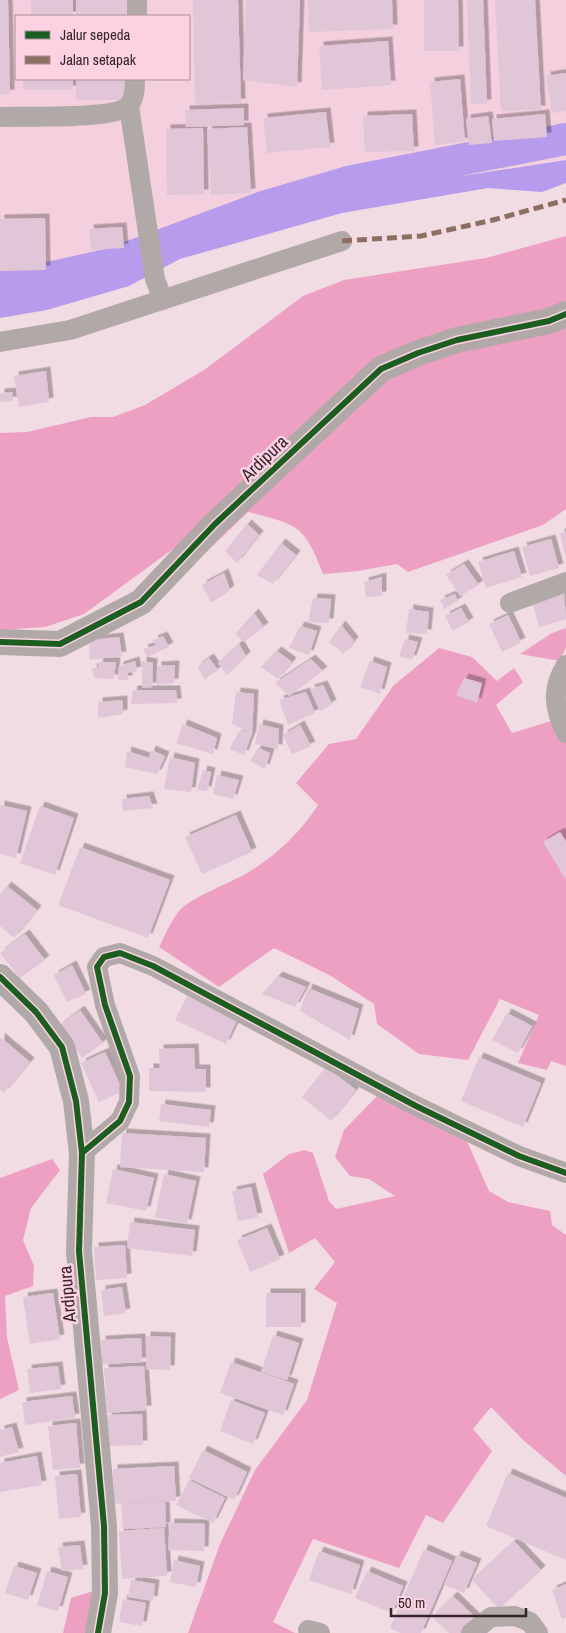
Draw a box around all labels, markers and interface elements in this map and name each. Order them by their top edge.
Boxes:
legend [15,15,190,80]
text: Jalur sepeda [60,24,131,45]
text: Jalan setapak [60,49,137,70]
street label: Ardipura [234,429,293,487]
street label: Ardipura [52,1265,82,1324]
scale bar [391,1586,526,1618]
text: 50 m [398,1592,425,1613]

